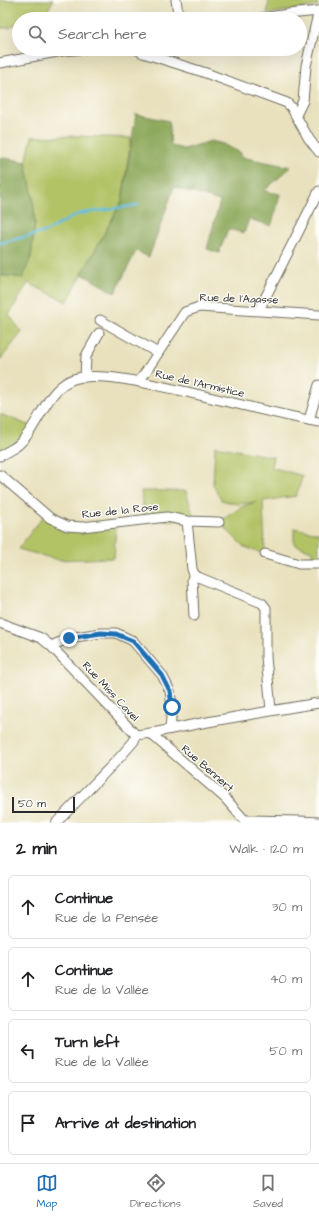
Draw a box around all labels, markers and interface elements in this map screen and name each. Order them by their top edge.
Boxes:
search box [12,12,307,56]
icon: search [26,23,48,45]
text: Search here [58,24,147,45]
street label: Rue de l'Agasse [199,290,279,308]
street label: Rue de l'Armistice [154,366,246,401]
street label: Rue de la Rose [81,499,159,522]
route end [60,629,78,647]
street label: Rue Miss Cavel [79,658,142,725]
route start [163,698,181,716]
street label: Rue Bennert [178,741,238,796]
scale bar [12,795,75,814]
text: 50 m [18,796,46,811]
text: 2 min [16,837,57,861]
text: Walk · 120 m [229,840,303,858]
text: Continue [55,888,113,909]
icon: ahead [17,896,39,918]
text: 30 m [272,898,302,916]
text: Rue de la Pensée [55,909,158,927]
text: Continue [55,960,113,981]
icon: ahead [17,968,39,990]
text: 40 m [270,970,302,988]
text: Rue de la Vallée [55,981,149,999]
text: Turn left [55,1032,119,1053]
icon: left [17,1040,39,1062]
text: 50 m [269,1042,302,1060]
text: Rue de la Vallée [55,1053,149,1071]
icon: arrive [17,1112,39,1134]
text: Arrive at destination [55,1113,196,1134]
tab: Map [36,1172,58,1211]
tab: Directions [130,1172,181,1211]
tab: Saved [253,1172,283,1211]

